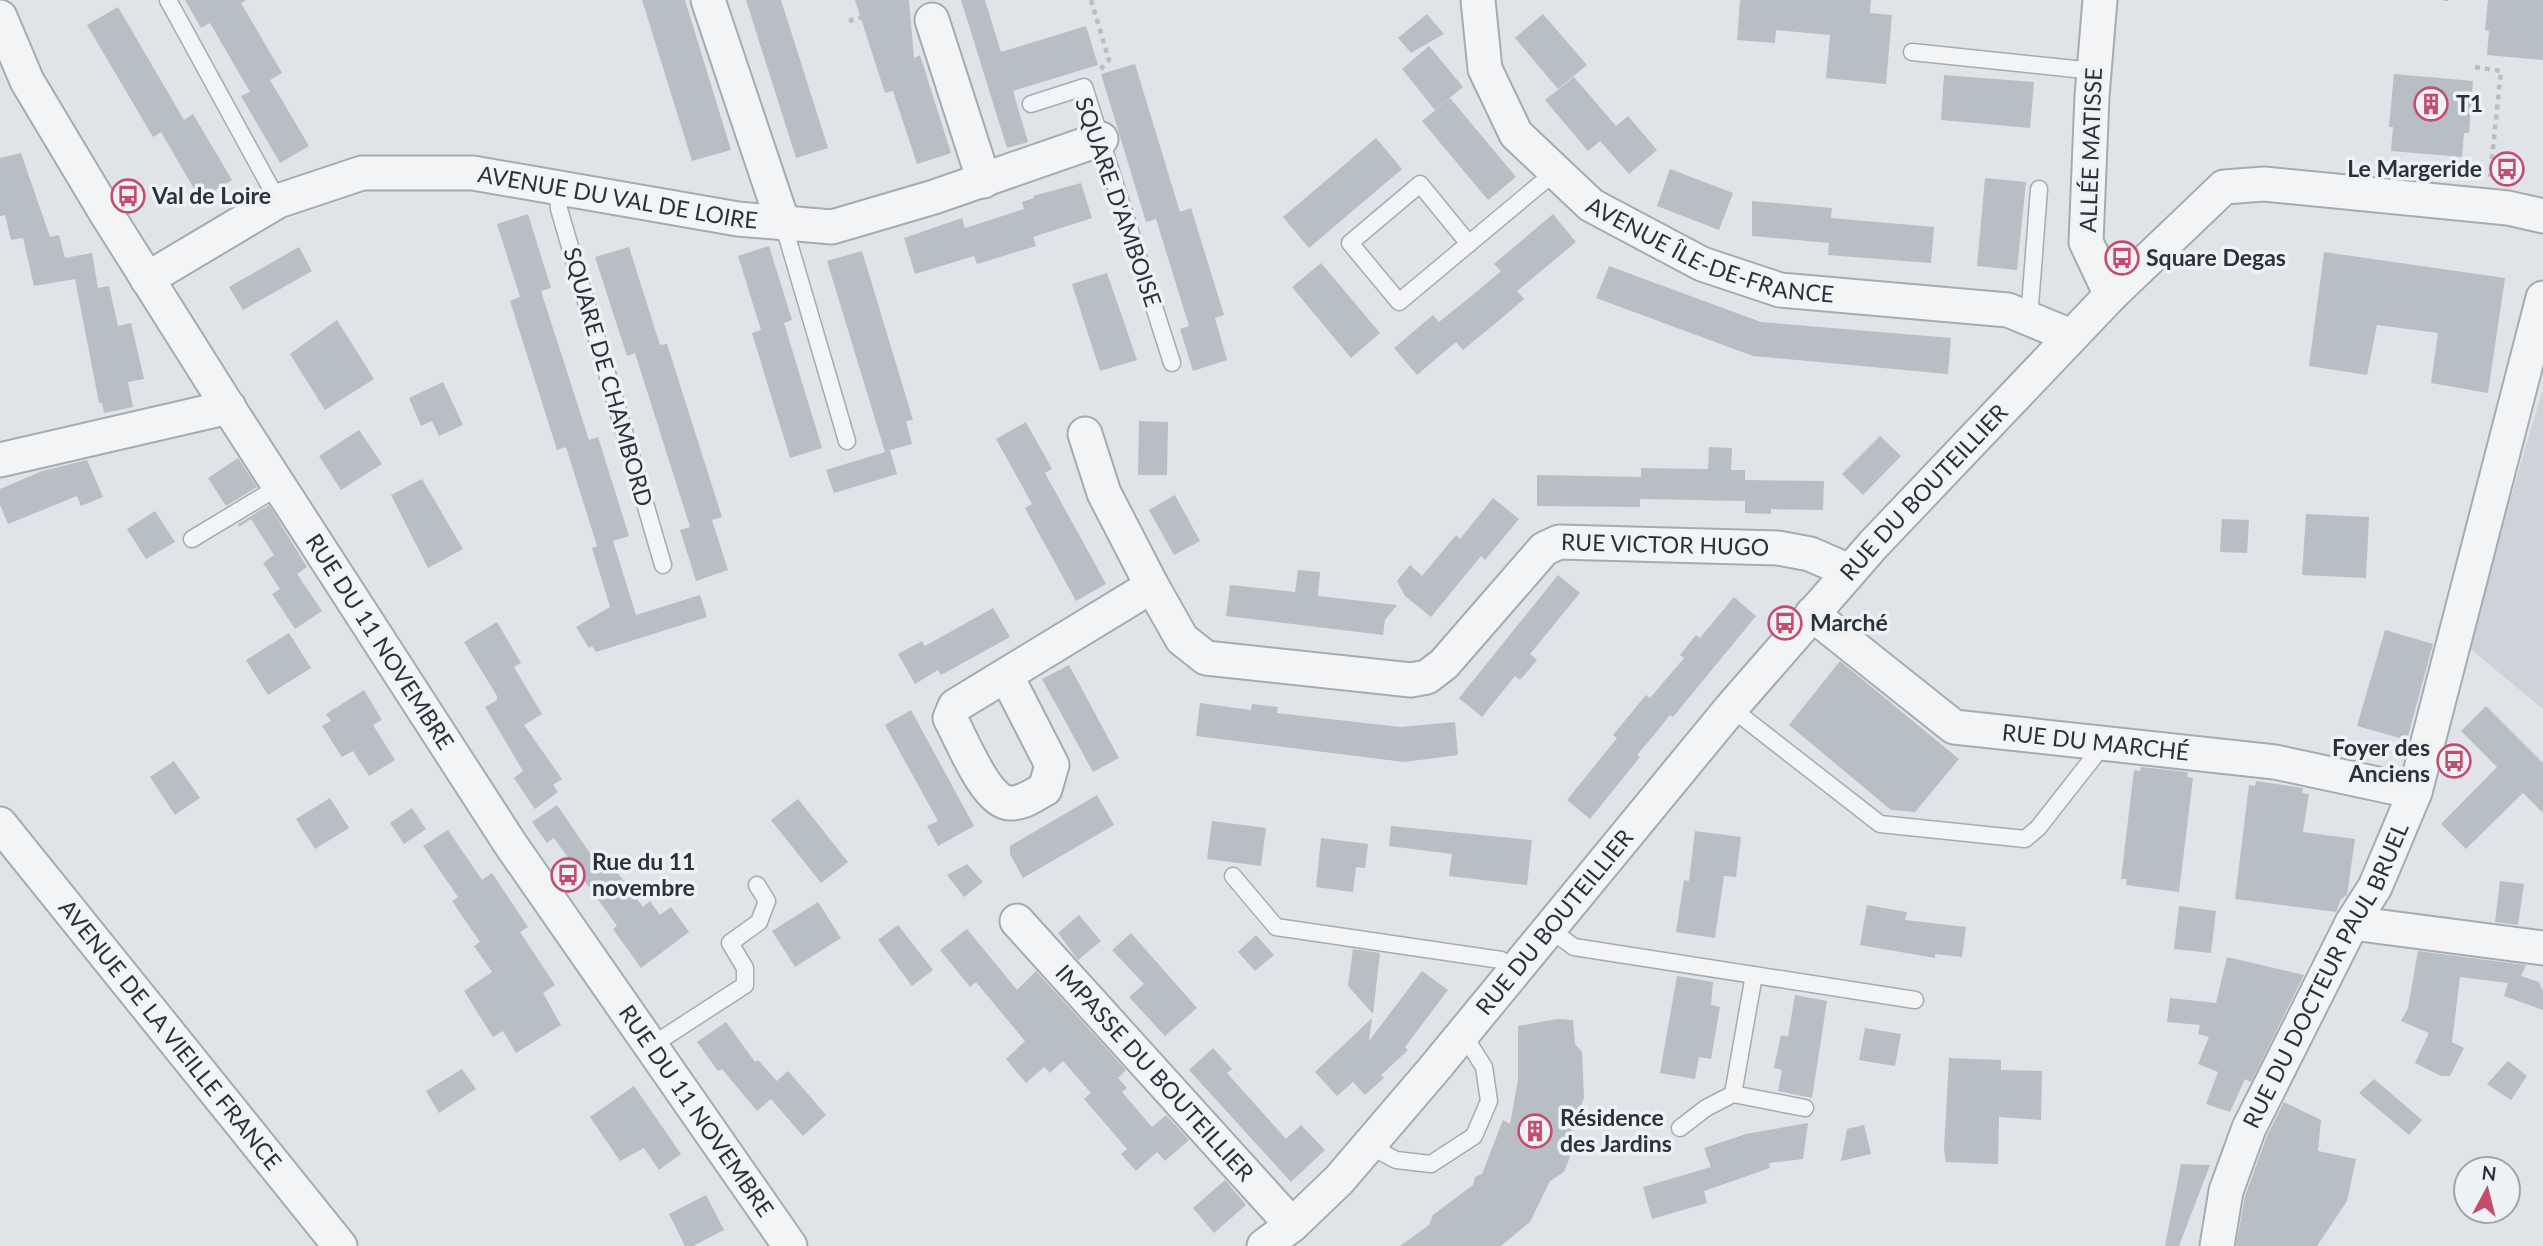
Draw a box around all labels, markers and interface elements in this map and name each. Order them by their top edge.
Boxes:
street label: ALLÉE MATISSE [2073,67,2107,233]
building icon: T1 [2412,85,2450,123]
place label: T1 [2456,89,2483,117]
street label: SQUARE D'AMBOISE [1070,93,1168,310]
bus stop icon: Le Margeride [2488,150,2526,188]
place label: Le Margeride [2347,154,2482,182]
street label: AVENUE DU VAL DE LOIRE [476,159,759,234]
bus stop icon: Val de Loire [109,177,147,215]
place label: Val de Loire [151,181,271,209]
street label: AVENUE ÎLE-DE-FRANCE [1582,190,1835,308]
bus stop icon: Square Degas [2103,239,2141,277]
place label: Square Degas [2146,243,2286,271]
street label: SQUARE DE CHAMBORD [559,244,659,510]
street label: RUE DU BOUTEILLIER [1834,397,2013,586]
street label: RUE VICTOR HUGO [1561,527,1770,561]
street label: RUE DU 11 NOVEMBRE [301,528,461,755]
bus stop icon: Marché [1766,604,1804,642]
place label: Marché [1810,608,1888,636]
street label: RUE DU MARCHÉ [2001,717,2191,766]
place label: Foyer des Anciens [2332,733,2430,787]
bus stop icon: Foyer des Anciens [2435,742,2473,780]
street label: RUE DU DOCTEUR PAUL BRUEL [2236,818,2414,1132]
street label: RUE DU BOUTEILLIER [1469,823,1639,1020]
place label: Rue du 11 novembre [592,847,695,901]
bus stop icon: Rue du 11 novembre [549,856,587,894]
street label: AVENUE DE LA VIEILLE FRANCE [54,894,288,1175]
street label: IMPASSE DU BOUTEILLIER [1050,958,1261,1187]
street label: RUE DU 11 NOVEMBRE [614,999,780,1222]
place label: Résidence des Jardins [1560,1103,1672,1157]
building icon: Résidence des Jardins [1516,1112,1554,1150]
north arrow [2452,1155,2522,1225]
text: N [2480,1160,2498,1185]

